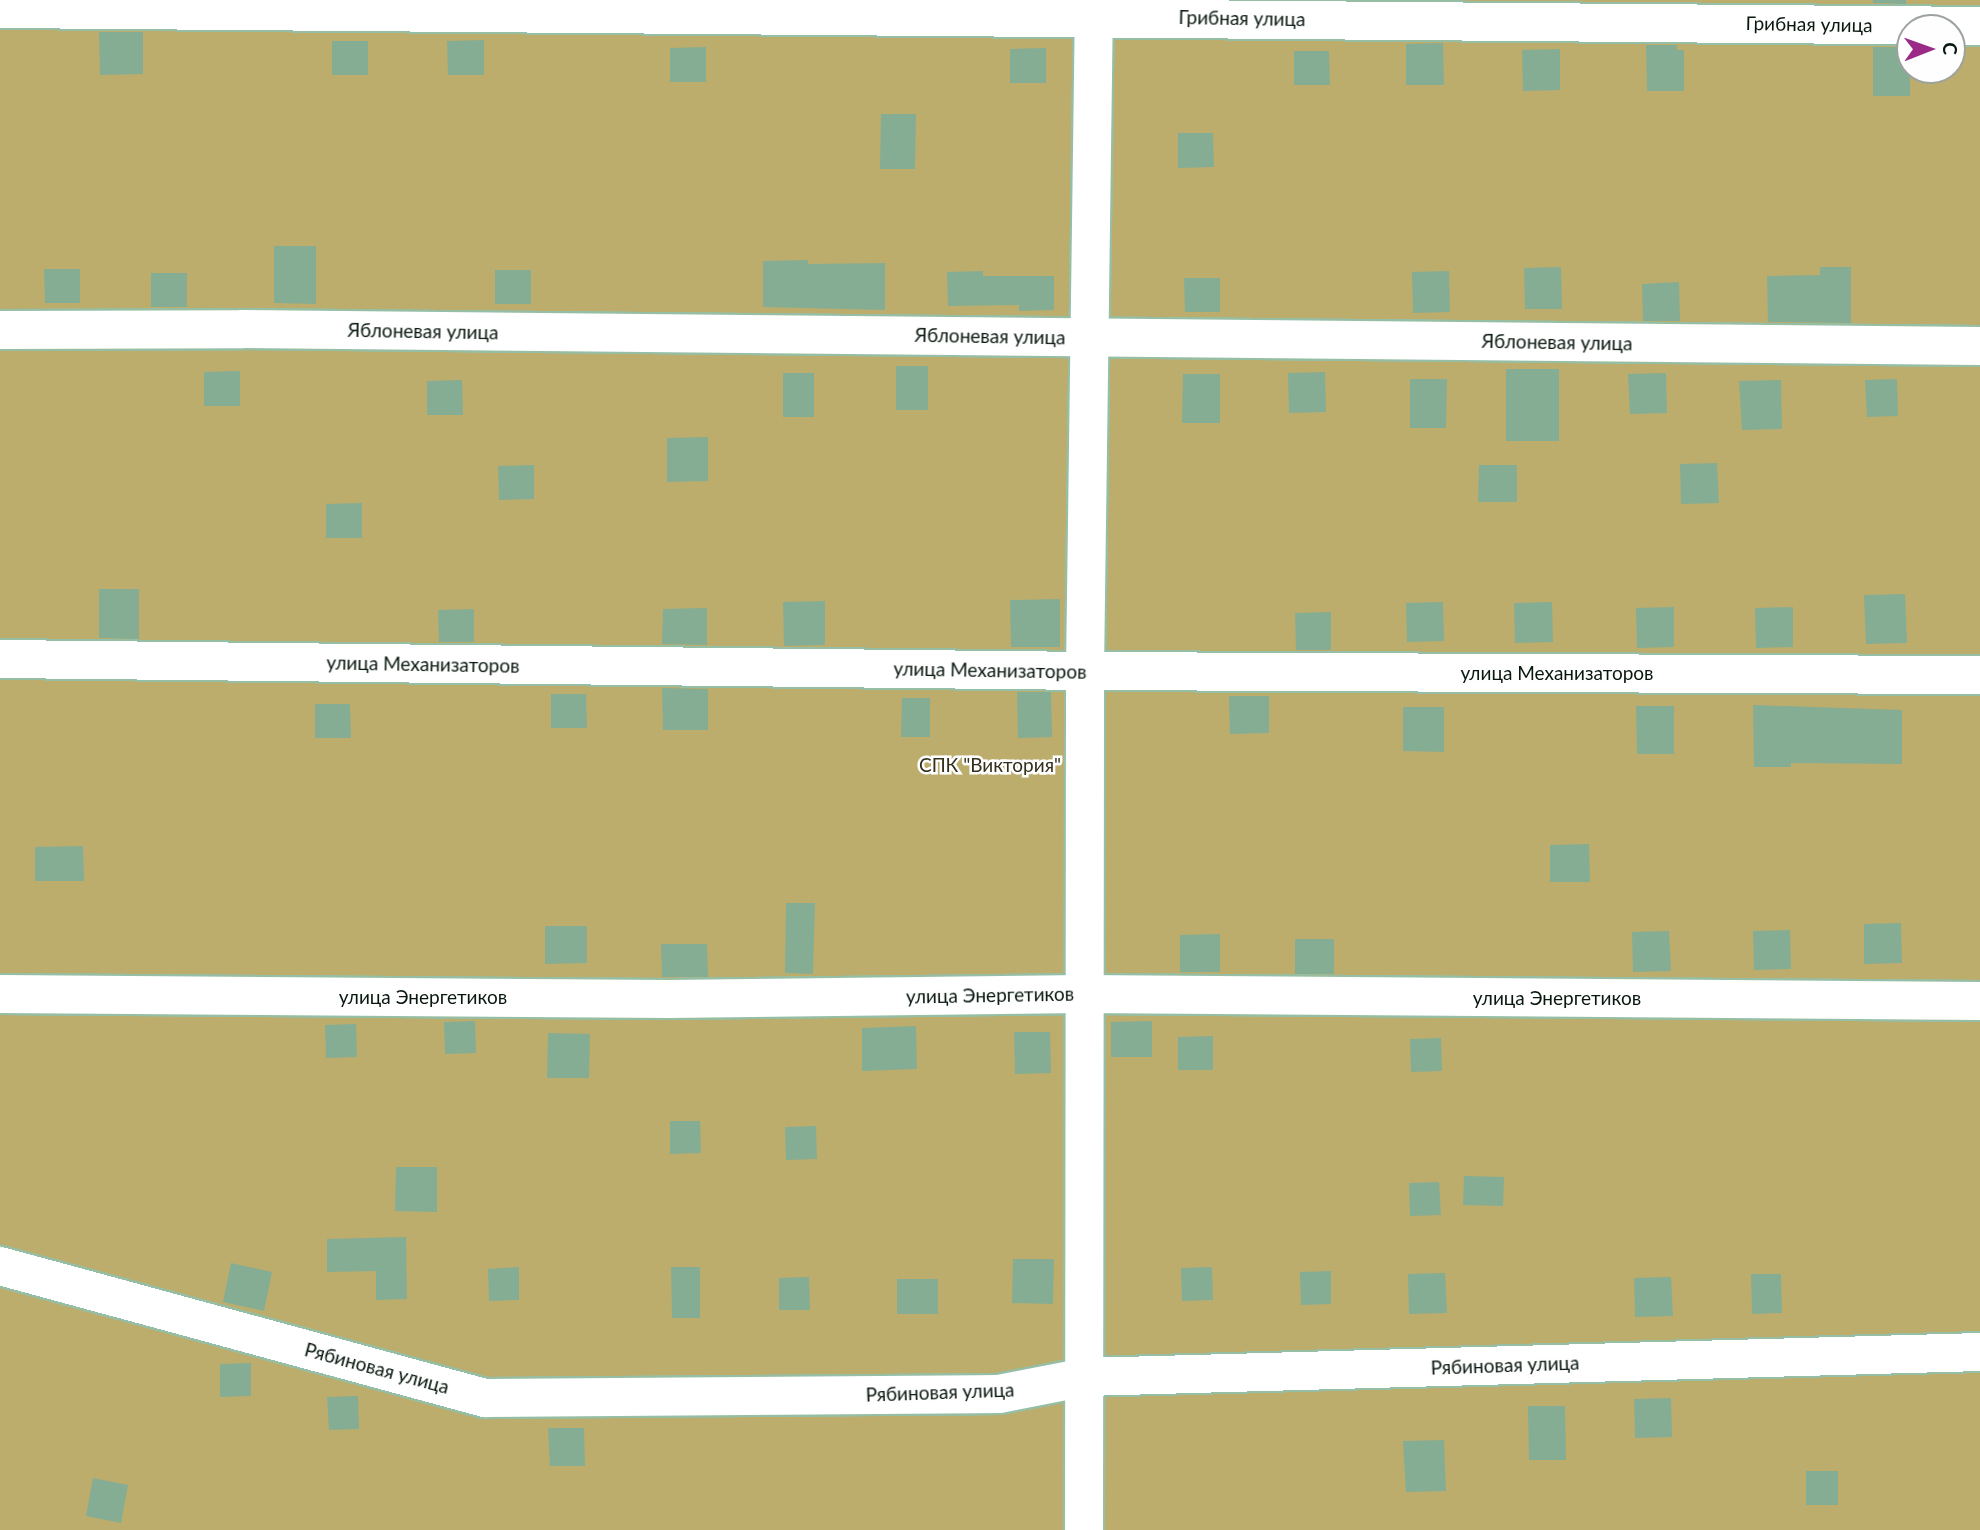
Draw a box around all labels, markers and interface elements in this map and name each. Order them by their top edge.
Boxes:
street label: Грибная улица [1178,5,1306,31]
street label: Грибная улица [1745,11,1873,37]
north arrow [1896,14,1966,84]
text: С [1939,42,1962,55]
street label: Яблоневая улица [347,318,499,344]
street label: Яблоневая улица [914,323,1066,349]
street label: Яблоневая улица [1481,329,1633,355]
street label: улица Механизаторов [326,651,520,677]
street label: улица Механизаторов [893,657,1087,683]
street label: улица Механизаторов [1460,662,1654,684]
park label: СПК "Виктория" [919,754,1061,776]
street label: улица Энергетиков [906,982,1074,1008]
street label: улица Энергетиков [339,986,507,1008]
street label: улица Энергетиков [1473,987,1641,1009]
street label: Рябиновая улица [302,1338,452,1398]
street label: Рябиновая улица [1430,1351,1580,1379]
street label: Рябиновая улица [865,1378,1015,1406]

